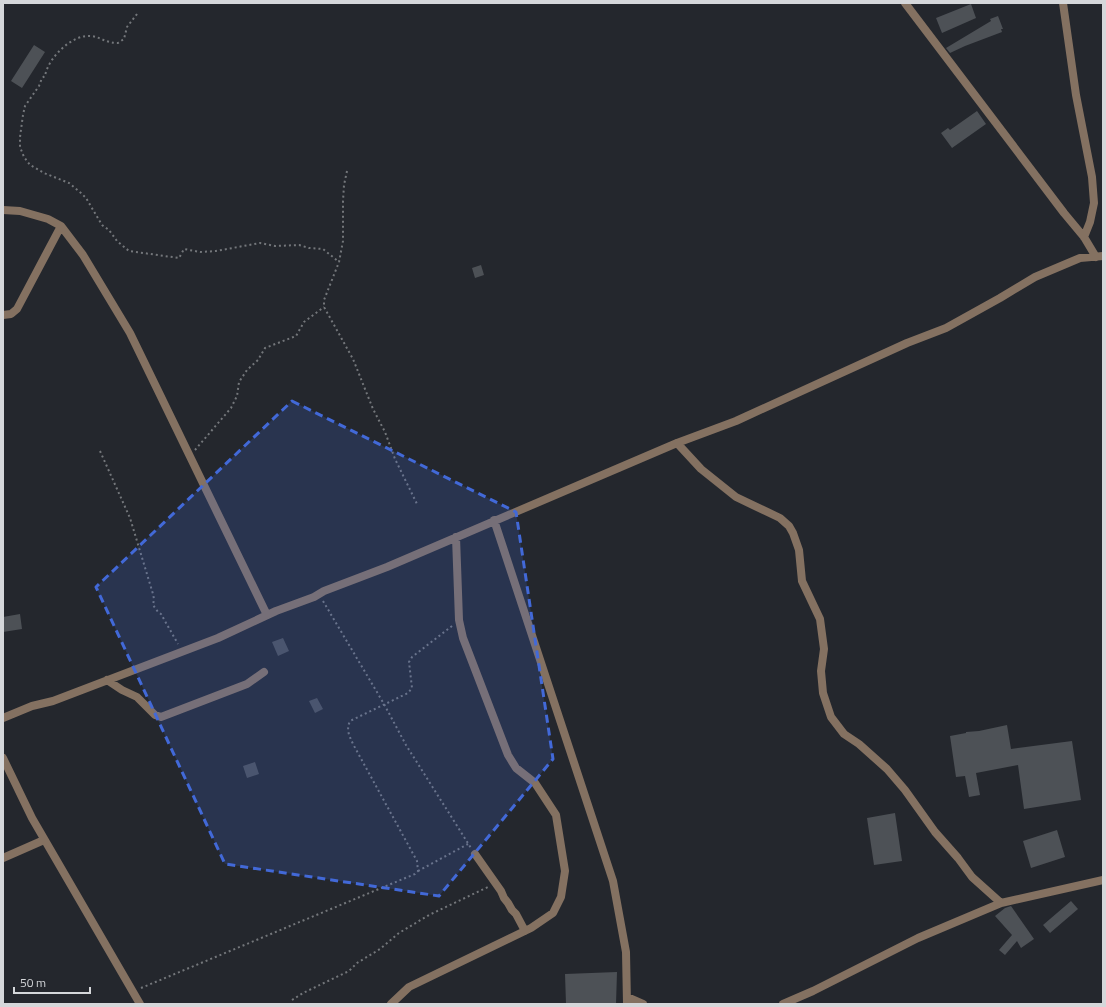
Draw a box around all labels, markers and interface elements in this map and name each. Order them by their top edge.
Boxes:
scale bar [14,969,90,995]
text: 50 m [20,973,46,992]

